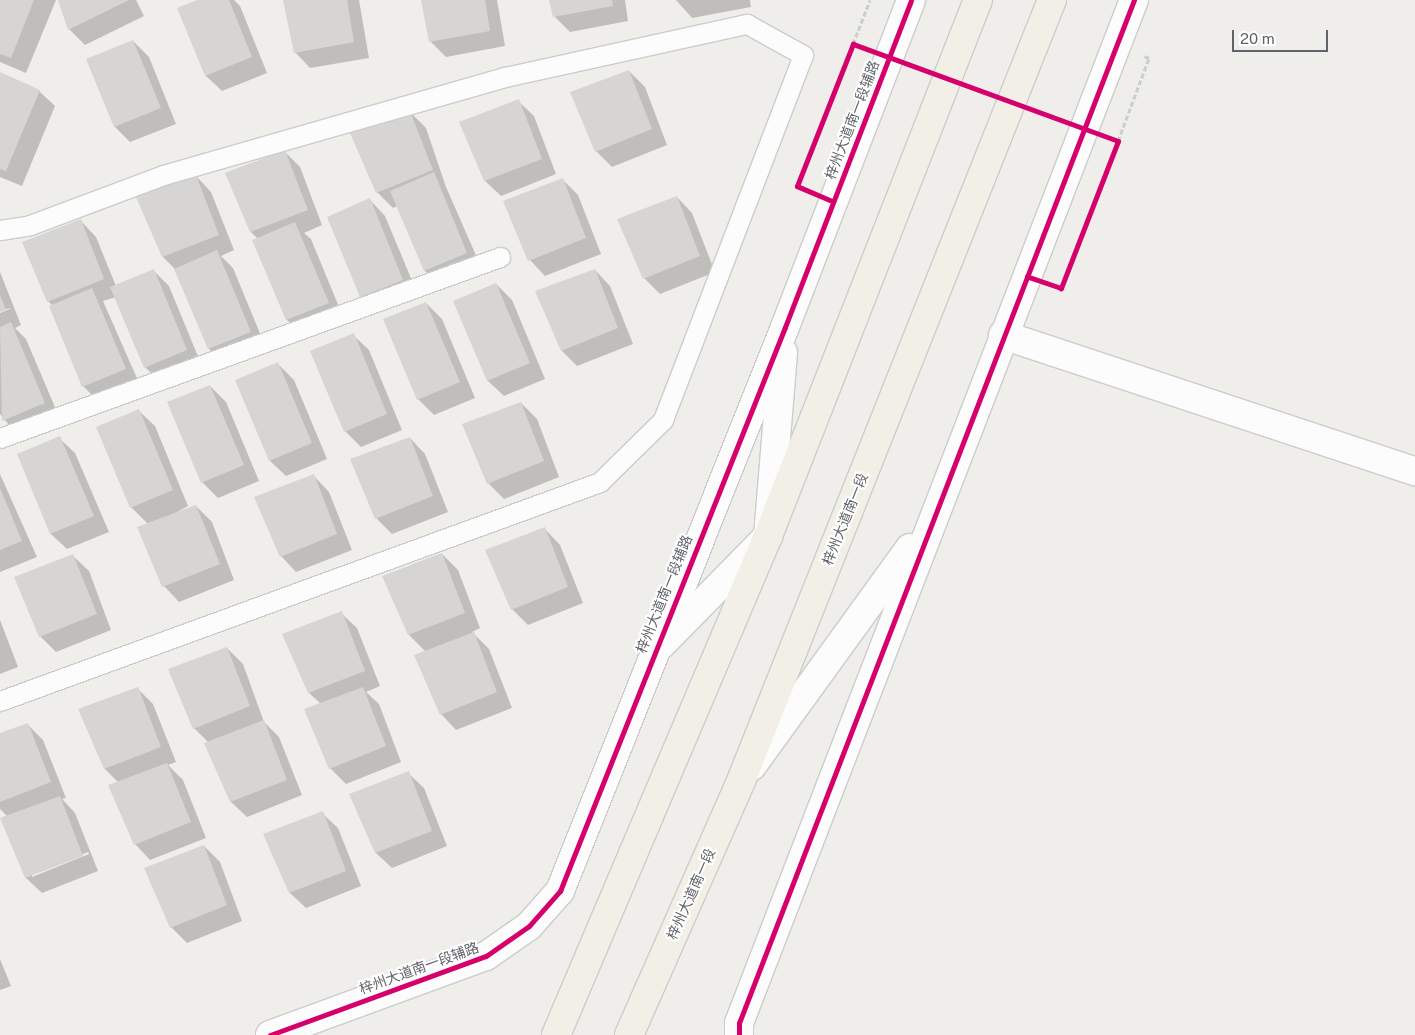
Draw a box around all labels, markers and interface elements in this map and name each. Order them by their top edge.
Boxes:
scale bar [1235,20,1331,52]
text: 20 m [1240,30,1275,47]
street label: 梓州大道南一段辅路 [822,58,882,182]
street label: 梓州大道南一段 [819,470,871,568]
street label: 梓州大道南一段辅路 [633,532,695,656]
street label: 梓州大道南一段 [663,846,719,942]
street label: 梓州大道南一段辅路 [357,939,481,997]

